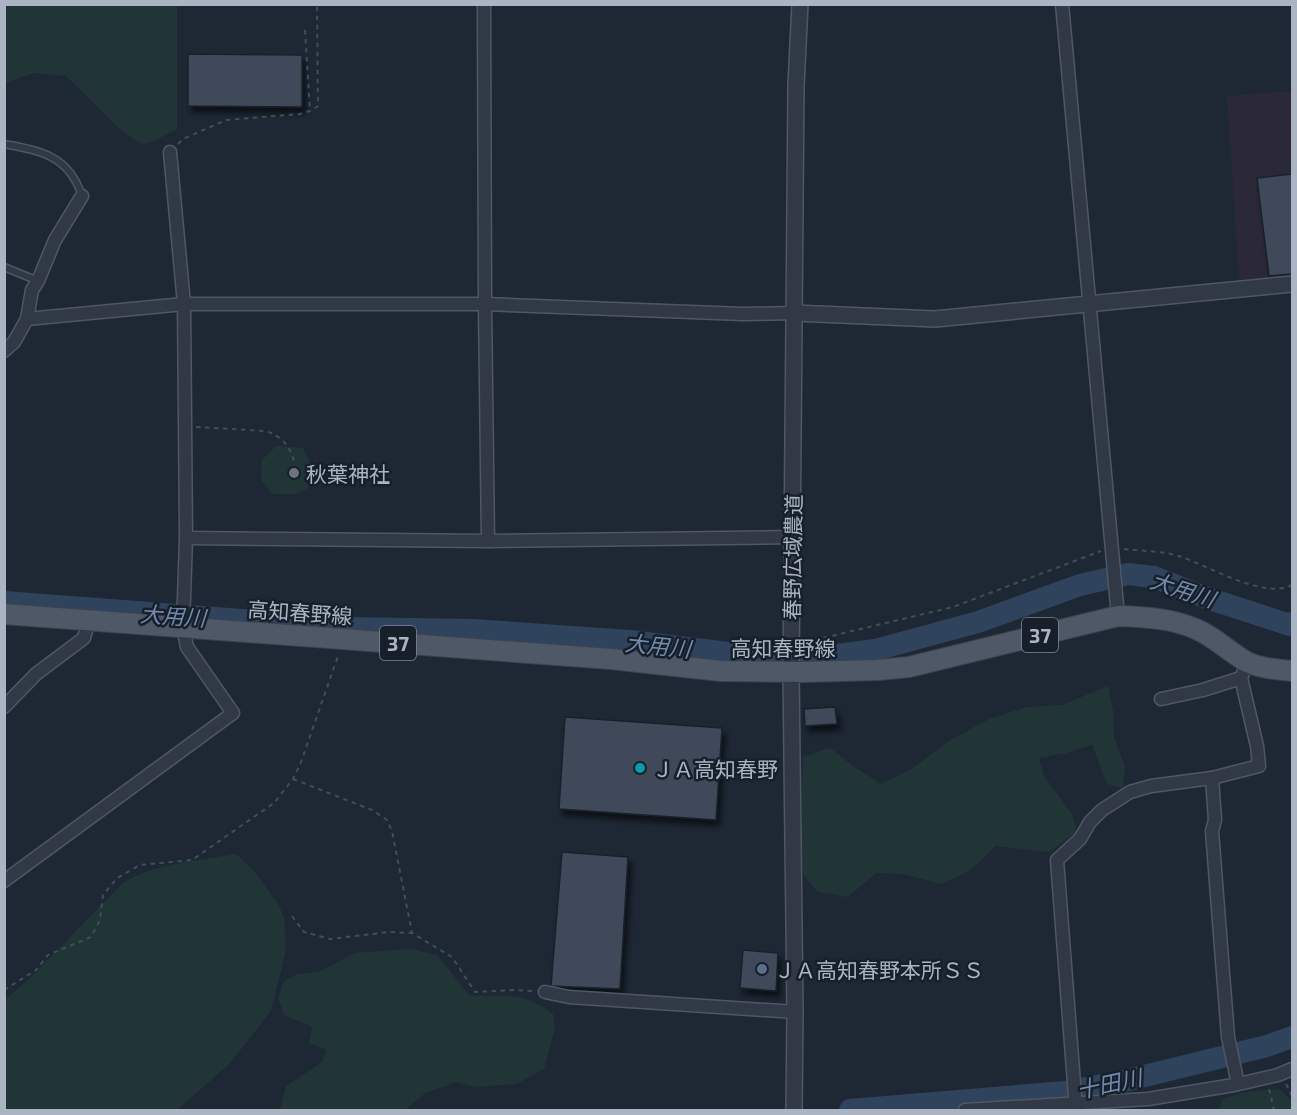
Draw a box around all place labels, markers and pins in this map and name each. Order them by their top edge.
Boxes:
place label: 秋葉神社 [306,461,390,486]
marker: 秋葉神社 [287,466,301,480]
place label: ＪＡ高知春野 [652,756,778,781]
marker: ＪＡ高知春野 [633,761,647,775]
place label: ＪＡ高知春野本所ＳＳ [774,957,984,982]
marker: ＪＡ高知春野本所ＳＳ [755,962,769,976]

